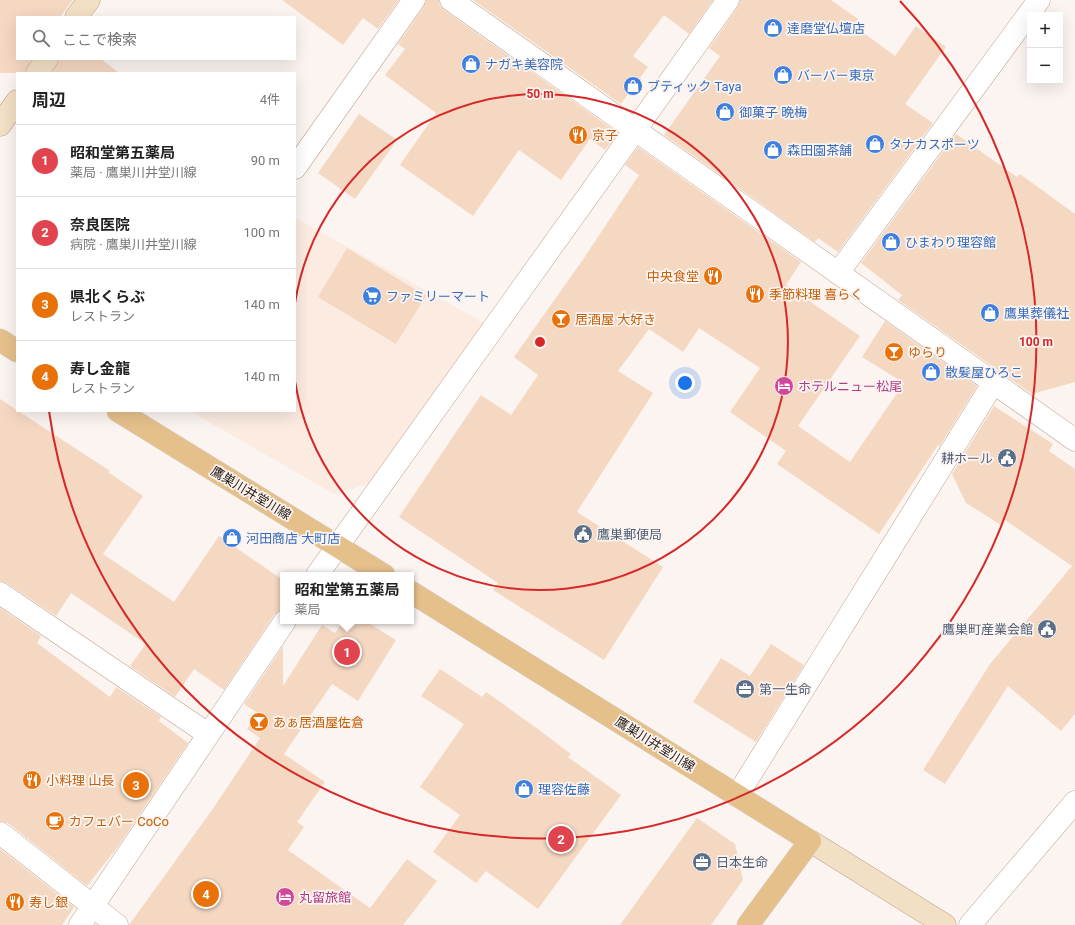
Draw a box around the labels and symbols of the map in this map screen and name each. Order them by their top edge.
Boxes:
shop icon: 達磨堂仏壇店 [762,17,784,39]
place label: 達磨堂仏壇店 [787,21,865,36]
shop icon: ナガキ美容院 [460,53,482,75]
place label: ナガキ美容院 [485,57,563,72]
shop icon: バーバー東京 [772,64,794,86]
place label: バーバー東京 [797,68,875,83]
shop icon: ブティック Taya [622,75,644,97]
place label: ブティック Taya [647,79,742,94]
text: 50 m [526,87,554,101]
shop icon: 御菓子 晩梅 [714,101,736,123]
place label: 御菓子 晩梅 [739,105,807,120]
restaurant icon: 京子 [567,124,589,146]
place label: 京子 [592,128,618,143]
shop icon: タナカスポーツ [864,133,886,155]
place label: タナカスポーツ [889,137,980,152]
shop icon: 森田園茶舗 [762,139,784,161]
place label: 森田園茶舗 [787,143,852,158]
shop icon: ひまわり理容館 [880,231,902,253]
place label: ひまわり理容館 [905,235,996,250]
restaurant icon: 中央食堂 [702,265,724,287]
place label: 中央食堂 [647,269,699,284]
restaurant icon: 季節料理 喜らく [744,283,766,305]
supermarket icon: ファミリーマート [361,285,383,307]
place label: 季節料理 喜らく [769,287,863,302]
place label: ファミリーマート [386,289,490,304]
shop icon: 鷹巣葬儀社 [979,302,1001,324]
place label: 鷹巣葬儀社 [1004,306,1069,321]
bar icon: 居酒屋 大好き [550,308,572,330]
place label: 居酒屋 大好き [575,312,656,327]
centre of rings [533,335,547,349]
text: 100 m [1019,335,1053,349]
bar icon: ゆらり [883,341,905,363]
place label: ゆらり [908,345,947,360]
shop icon: 散髪屋ひろこ [920,361,942,383]
place label: 散髪屋ひろこ [945,365,1023,380]
your location [675,373,695,393]
hotel icon: ホテルニュー松尾 [773,375,795,397]
place label: ホテルニュー松尾 [798,379,902,394]
public building icon: 耕ホール [996,447,1018,469]
place label: 耕ホール [941,451,993,466]
street label: 鷹巣川井堂川線 [208,463,294,523]
public building icon: 鷹巣郵便局 [572,523,594,545]
shop icon: 河田商店 大町店 [221,527,243,549]
place label: 鷹巣郵便局 [597,527,662,542]
place label: 河田商店 大町店 [246,531,340,546]
public building icon: 鷹巣町産業会館 [1036,618,1058,640]
place label: 鷹巣町産業会館 [942,622,1033,637]
pin: 1 [334,637,360,667]
office icon: 第一生命 [734,678,756,700]
place label: 第一生命 [759,682,811,697]
bar icon: あぁ居酒屋佐倉 [248,711,270,733]
street label: 鷹巣川井堂川線 [612,714,698,774]
place label: あぁ居酒屋佐倉 [273,715,364,730]
restaurant icon: 小料理 山長 [21,769,43,791]
pin: 3 [123,770,149,800]
place label: 小料理 山長 [46,773,114,788]
shop icon: 理容佐藤 [513,778,535,800]
place label: 理容佐藤 [538,782,590,797]
cafe icon: カフェバー CoCo [44,810,66,832]
place label: カフェバー CoCo [69,814,169,829]
pin: 2 [548,824,574,854]
office icon: 日本生命 [691,851,713,873]
place label: 日本生命 [716,855,768,870]
pin: 4 [193,879,219,909]
hotel icon: 丸留旅館 [274,886,296,908]
place label: 丸留旅館 [299,890,351,905]
restaurant icon: 寿し銀 [4,891,26,913]
place label: 寿し銀 [29,895,68,910]

